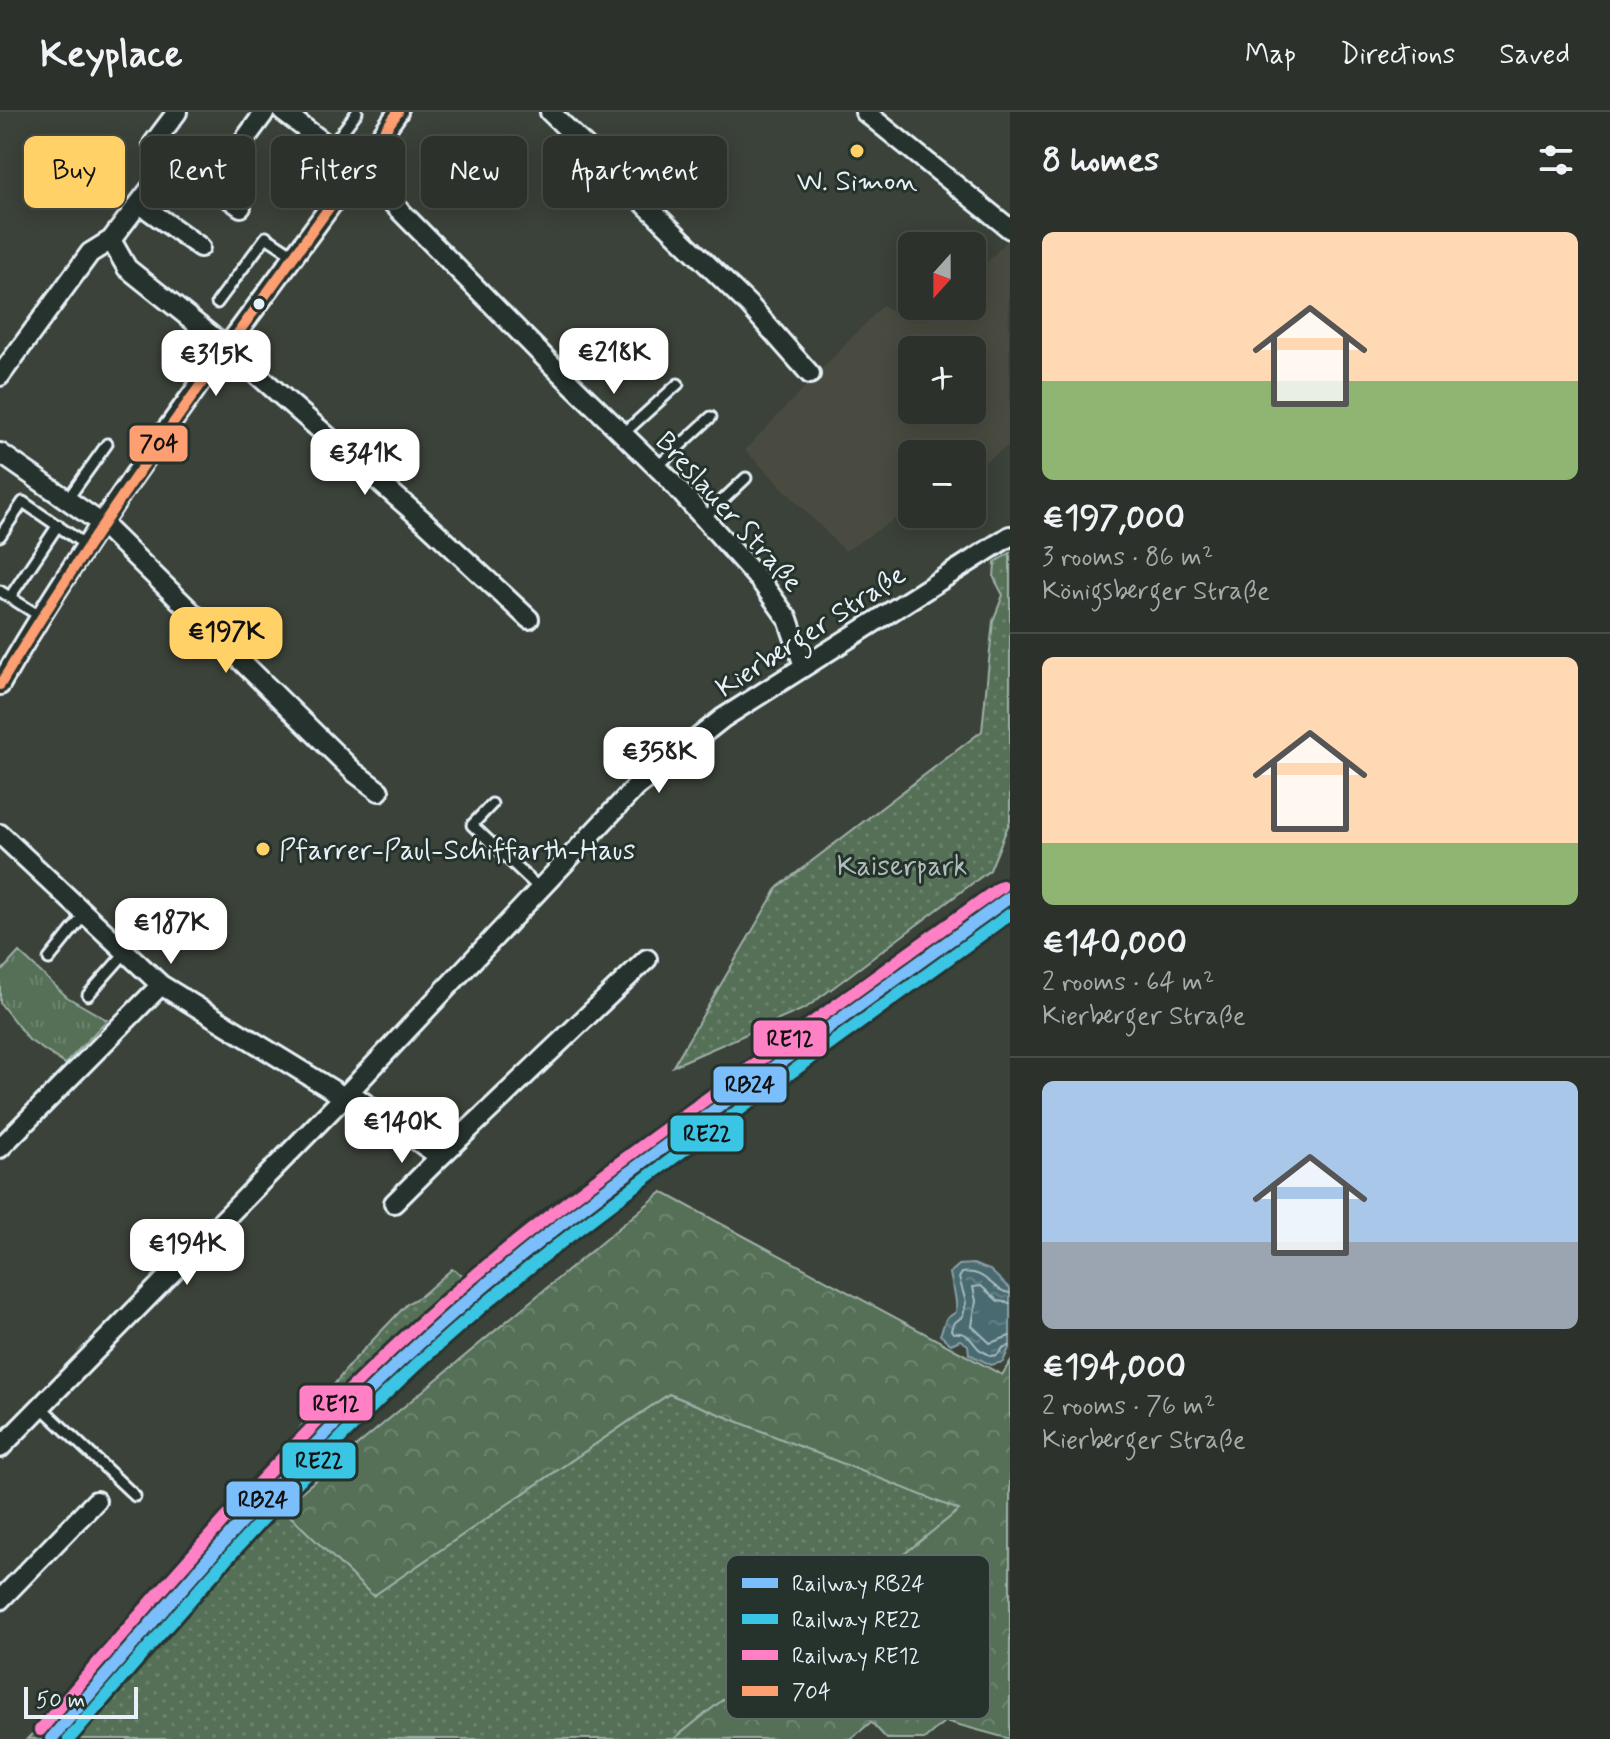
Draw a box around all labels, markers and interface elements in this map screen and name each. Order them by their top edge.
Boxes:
text: Keyplace [40,31,183,80]
text: Map [1245,37,1296,74]
text: Directions [1340,37,1455,74]
text: Saved [1499,37,1570,74]
chip: Buy [24,136,125,208]
chip: Rent [141,136,255,208]
chip: Filters [271,136,405,208]
chip: New [421,136,527,208]
chip: Apartment [543,136,727,208]
text: 8 homes [1042,138,1159,183]
icon: filters [1534,138,1578,182]
marker: W. Simon [848,142,866,160]
place label: W. Simon [797,164,917,201]
north arrow [898,232,986,320]
map controls [898,232,986,528]
icon: home [1238,284,1382,428]
unlabelled marker [251,296,267,312]
pin: €218K [558,328,670,396]
pin: €315K [160,330,272,398]
button: + [898,336,986,424]
text: €218K [577,337,651,371]
text: €315K [180,339,252,373]
line badge: 704 [128,424,189,463]
street label: Breslauer Straße [646,424,810,601]
pin: €341K [309,429,421,497]
text: 704 [140,431,178,459]
text: €341K [328,438,402,472]
button: − [898,440,986,528]
text: €197,000 [1042,496,1185,541]
text: 3 rooms · 86 m² [1042,541,1213,575]
street label: Kierberger Straße [709,557,915,710]
text: Königsberger Straße [1042,575,1270,609]
pin: €197K [170,607,282,675]
text: €197K [187,616,265,650]
icon: home [1238,709,1382,853]
pin: €358K [603,727,715,795]
text: €358K [621,736,697,770]
place label: Pfarrer-Paul-Schiffarth-Haus [279,833,635,870]
marker: Pfarrer-Paul-Schiffarth-Haus [254,840,272,858]
park label: Kaiserpark [837,849,967,886]
pin: €187K [115,898,227,966]
text: €187K [133,907,209,941]
text: €140,000 [1042,921,1187,966]
text: 2 rooms · 64 m² [1042,966,1214,1000]
text: Kierberger Straße [1042,1000,1246,1034]
line badge: RE12 [752,1019,828,1058]
text: RE12 [766,1026,814,1054]
line badge: RB24 [712,1065,788,1104]
text: RB24 [725,1072,776,1100]
pin: €140K [346,1097,458,1165]
text: €140K [363,1106,441,1140]
line badge: RE22 [669,1114,745,1153]
text: RE22 [683,1121,731,1149]
icon: home [1238,1133,1382,1277]
pin: €194K [131,1219,243,1287]
text: €194K [148,1228,226,1262]
text: €194,000 [1042,1345,1186,1390]
line badge: RE12 [298,1384,374,1422]
text: 2 rooms · 76 m² [1042,1390,1215,1424]
text: RE12 [312,1391,360,1419]
text: Kierberger Straße [1042,1424,1246,1458]
line badge: RE22 [281,1441,357,1480]
text: RE22 [295,1448,343,1476]
line badge: RB24 [225,1480,301,1518]
text: RB24 [238,1487,289,1515]
legend [726,1555,990,1719]
text: Railway RB24 [792,1571,925,1599]
text: Railway RE22 [792,1607,921,1635]
text: Railway RE12 [792,1643,920,1671]
text: 704 [792,1679,831,1707]
scale bar [24,1683,138,1719]
text: 50 m [36,1687,85,1715]

